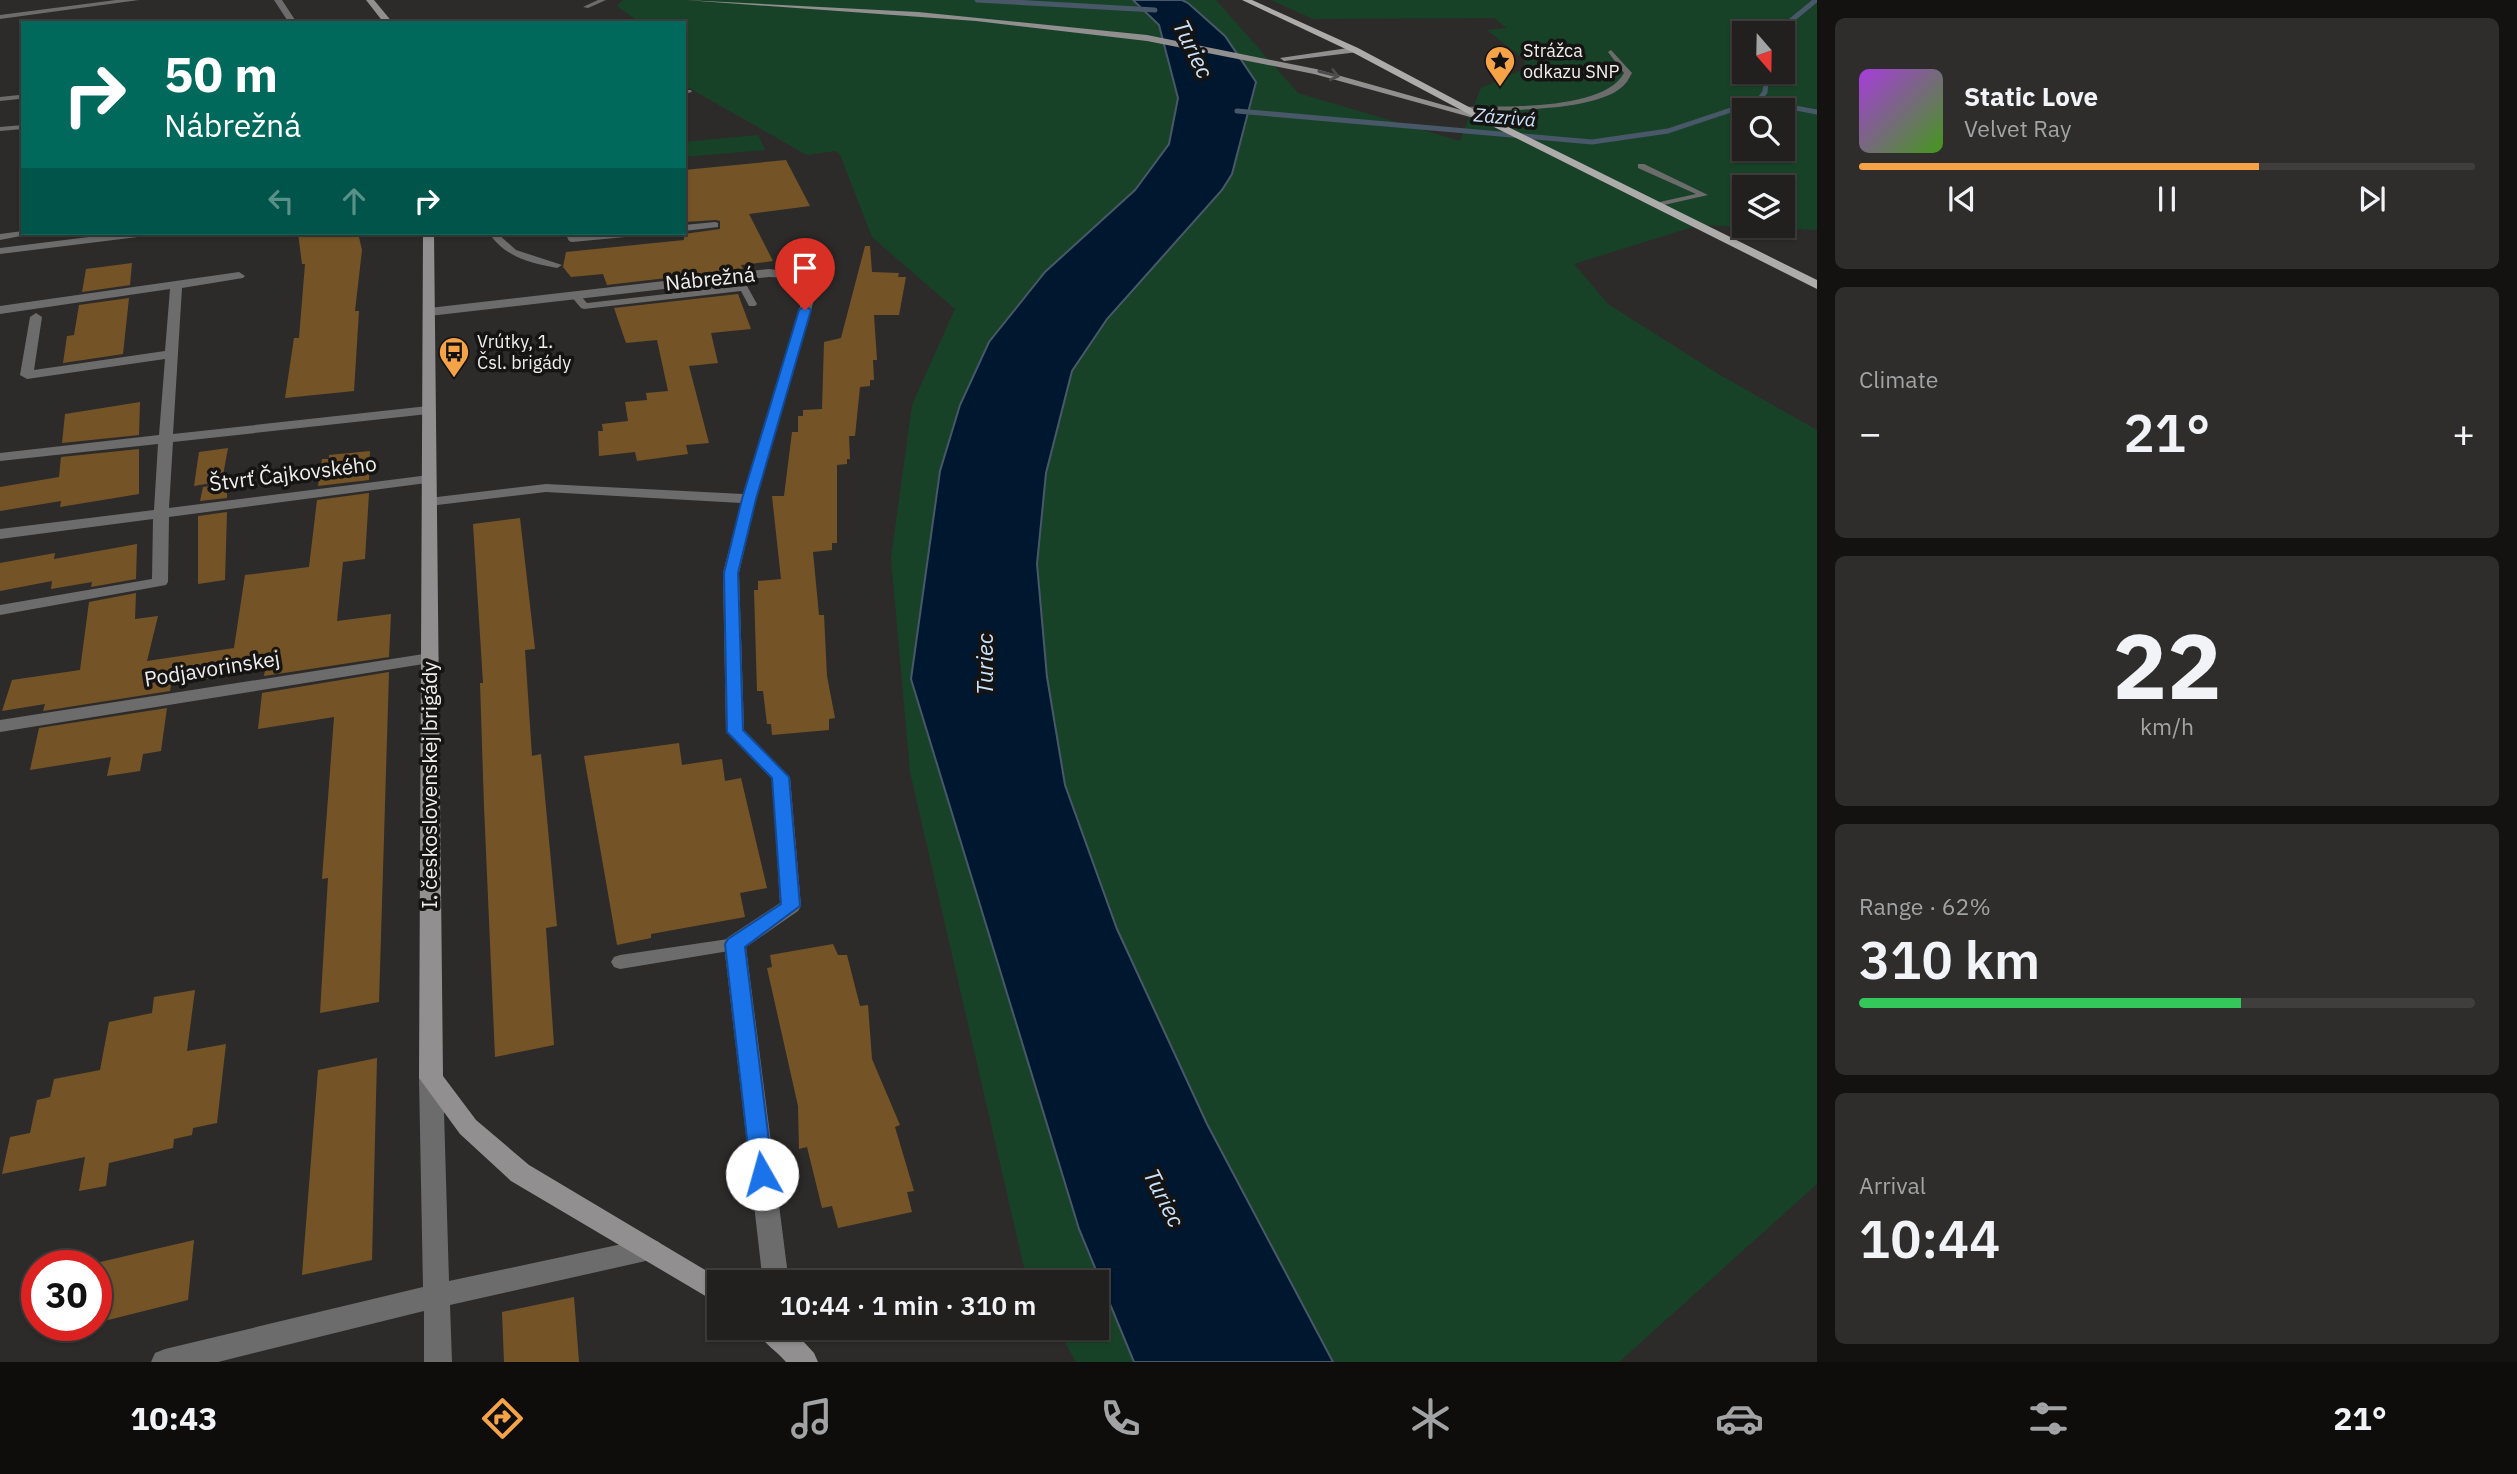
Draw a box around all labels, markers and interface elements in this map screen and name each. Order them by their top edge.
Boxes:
water label: Turiec [1167,14,1221,83]
north arrow [1732,21,1796,84]
map controls [1732,21,1795,238]
place label: Strážca odkazu SNP [1523,39,1620,83]
text: 50 m [164,42,278,105]
place icon: Strážca odkazu SNP [1483,44,1517,88]
icon: right [49,49,140,140]
one-way arrow [1317,68,1340,81]
text: Static Love [1964,79,2098,113]
button: search [1732,98,1795,161]
water label: Zázrivá [1472,102,1537,132]
text: Nábrežná [164,104,301,146]
text: Velvet Ray [1964,113,2071,143]
button: layers [1732,175,1795,238]
icon: previous [1943,180,1981,218]
icon: pause [2148,180,2186,218]
icon: next [2353,180,2391,218]
icon: left [262,182,300,220]
icon: ahead [335,182,373,220]
icon: right [408,182,446,220]
pin [775,238,835,310]
icon: arrive [786,249,824,287]
street label: Nábrežná [664,259,756,297]
place label: Vrútky, 1. Čsl. brigády [477,330,571,374]
bus stop icon: Vrútky, 1. Čsl. brigády [437,335,471,379]
text: Climate [1859,364,1938,394]
text: 21° [2124,399,2210,466]
text: − [1859,408,1882,457]
text: + [2452,408,2475,457]
street label: Štvrť Čajkovského [208,449,378,497]
text: 22 [2112,606,2222,724]
water label: Turiec [969,633,999,695]
street label: Podjavorinskej [142,643,282,693]
street label: I. československej brigády [415,661,443,909]
text: km/h [2140,711,2194,741]
text: Range · 62% [1859,891,1991,921]
text: 310 km [1859,926,2040,993]
position arrow [725,1137,799,1211]
water label: Turiec [1137,1163,1192,1232]
text: Arrival [1859,1170,1926,1200]
text: 10:44 [1859,1205,2000,1272]
speed limit sign: 30 [21,1250,112,1341]
text: 10:44 · 1 min · 310 m [780,1288,1036,1322]
icon: directions [478,1394,527,1443]
icon: music [787,1394,836,1443]
icon: phone [1096,1394,1145,1443]
icon: climate [1406,1394,1455,1443]
icon: car [1715,1394,1764,1443]
icon: filters [2024,1394,2073,1443]
text: 10:43 [130,1397,218,1439]
text: 21° [2333,1397,2387,1439]

